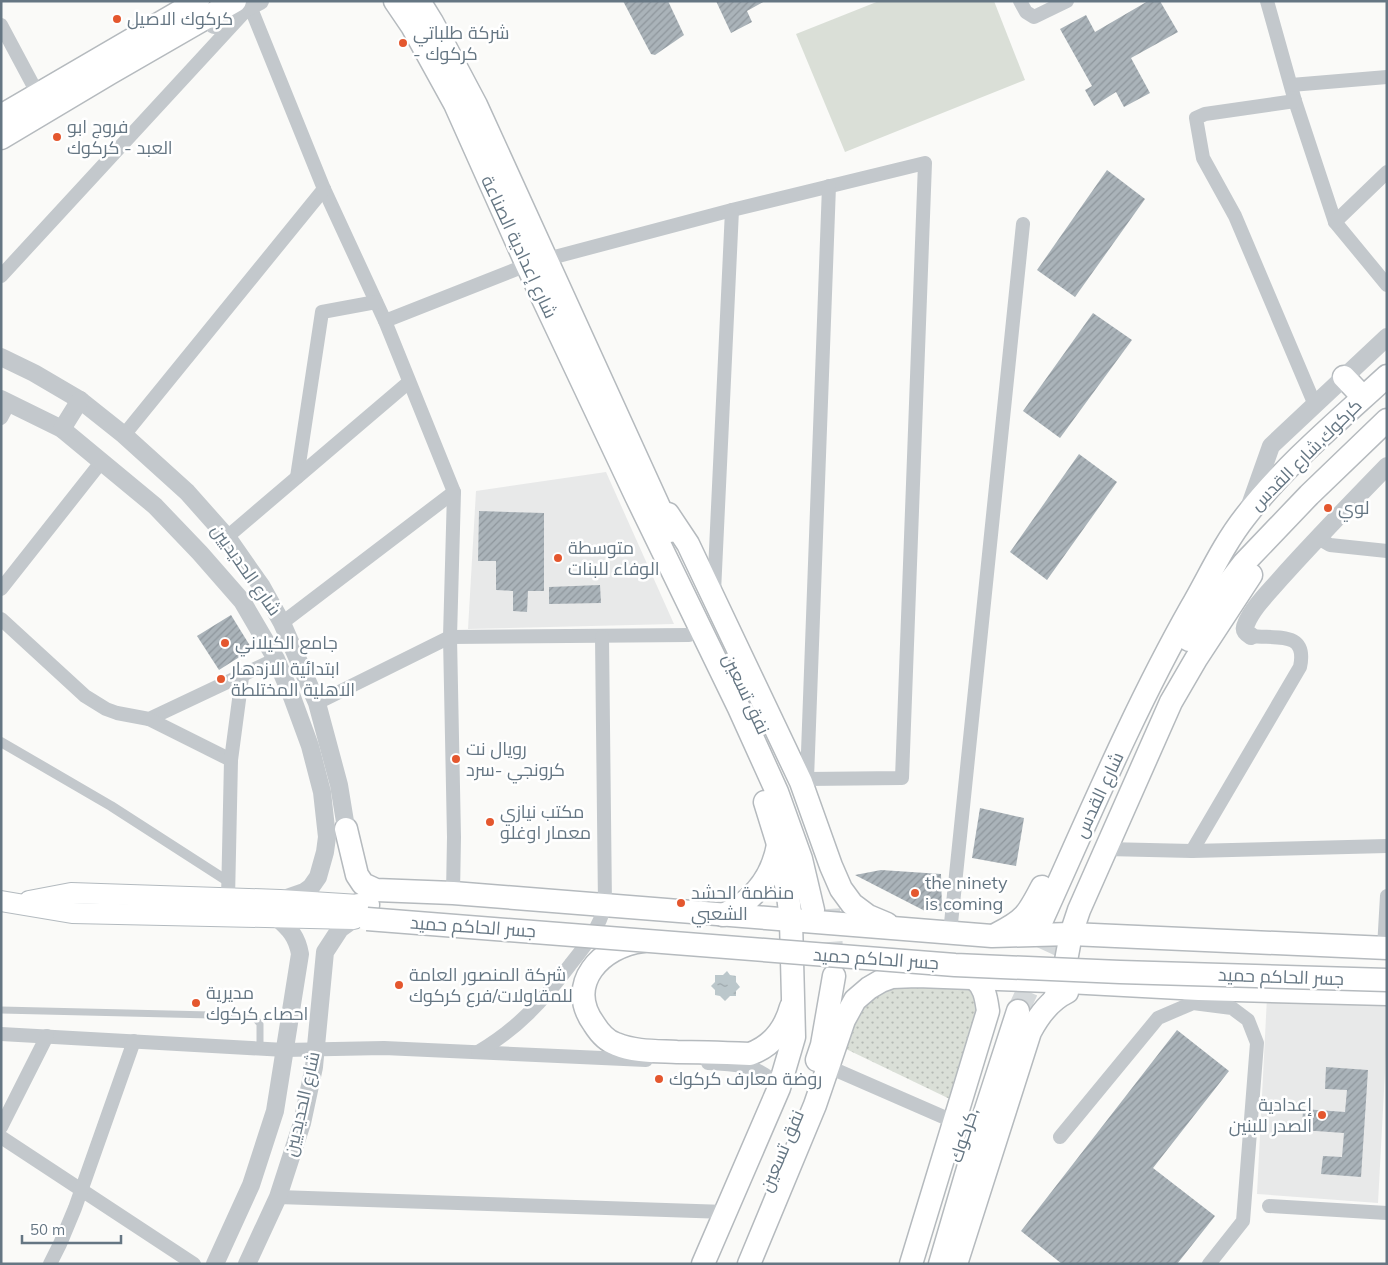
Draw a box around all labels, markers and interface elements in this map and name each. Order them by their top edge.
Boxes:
place label: كركوك الاصيل [127,7,233,30]
marker: كركوك الاصيل [111,13,123,25]
place label: شركة طلباتي - كركوك [413,21,510,65]
marker: شركة طلباتي - كركوك [397,37,409,49]
place label: فروج ابو العبد - كركوك [67,115,173,159]
marker: فروج ابو العبد - كركوك [51,131,63,143]
street label: شارع إعدادية الصناعة [475,172,563,322]
street label: كركوك,شارع القدس [1245,394,1367,516]
place label: لوي [1338,496,1369,522]
marker: لوي [1322,502,1334,514]
street label: شارع الحديديين [205,519,287,621]
place label: متوسطة الوفاء للبنات [568,536,660,580]
marker: متوسطة الوفاء للبنات [552,552,564,564]
place label: جامع الكيلاني [235,631,338,657]
marker: جامع الكيلاني [219,637,231,649]
street label: نفق تسعين [717,650,775,738]
place label: ابتدائية الازدهار الاهلية المختلطة [230,657,355,701]
marker: ابتدائية الازدهار الاهلية المختلطة [215,673,227,685]
place label: رويال نت كرونجي -سرد [466,737,565,784]
street label: شارع القدس [1069,748,1129,842]
marker: رويال نت كرونجي -سرد [450,753,462,765]
place label: مكتب نيازي معمار اوغلو [500,800,591,844]
marker: مكتب نيازي معمار اوغلو [484,816,496,828]
place label: the ninety is coming [925,871,1008,915]
place label: منظمة الحشد الشعبي [691,881,794,928]
marker: the ninety is coming [909,887,921,899]
marker: منظمة الحشد الشعبي [675,897,687,909]
street label: جسر الحاكم حميد [409,911,537,943]
street label: جسر الحاكم حميد [812,943,940,975]
place label: شركة المنصور العامة للمقاولات/فرع كركوك [409,963,573,1008]
street label: جسر الحاكم حميد [1218,963,1344,991]
marker: شركة المنصور العامة للمقاولات/فرع كركوك [393,979,405,991]
place label: مديرية احصاء كركوك [206,981,308,1025]
marker: مديرية احصاء كركوك [190,997,202,1009]
street label: شارع الحديديين [278,1049,326,1159]
place label: روضة معارف كركوك [669,1067,822,1090]
marker: روضة معارف كركوك [653,1073,665,1085]
place label: إعدادية الصدر للبنين [1229,1093,1312,1137]
street label: كركوك, [944,1104,983,1165]
street label: نفق تسعين [754,1106,810,1196]
marker: إعدادية الصدر للبنين [1316,1109,1328,1121]
scale bar [22,1212,121,1244]
text: 50 m [30,1220,65,1239]

